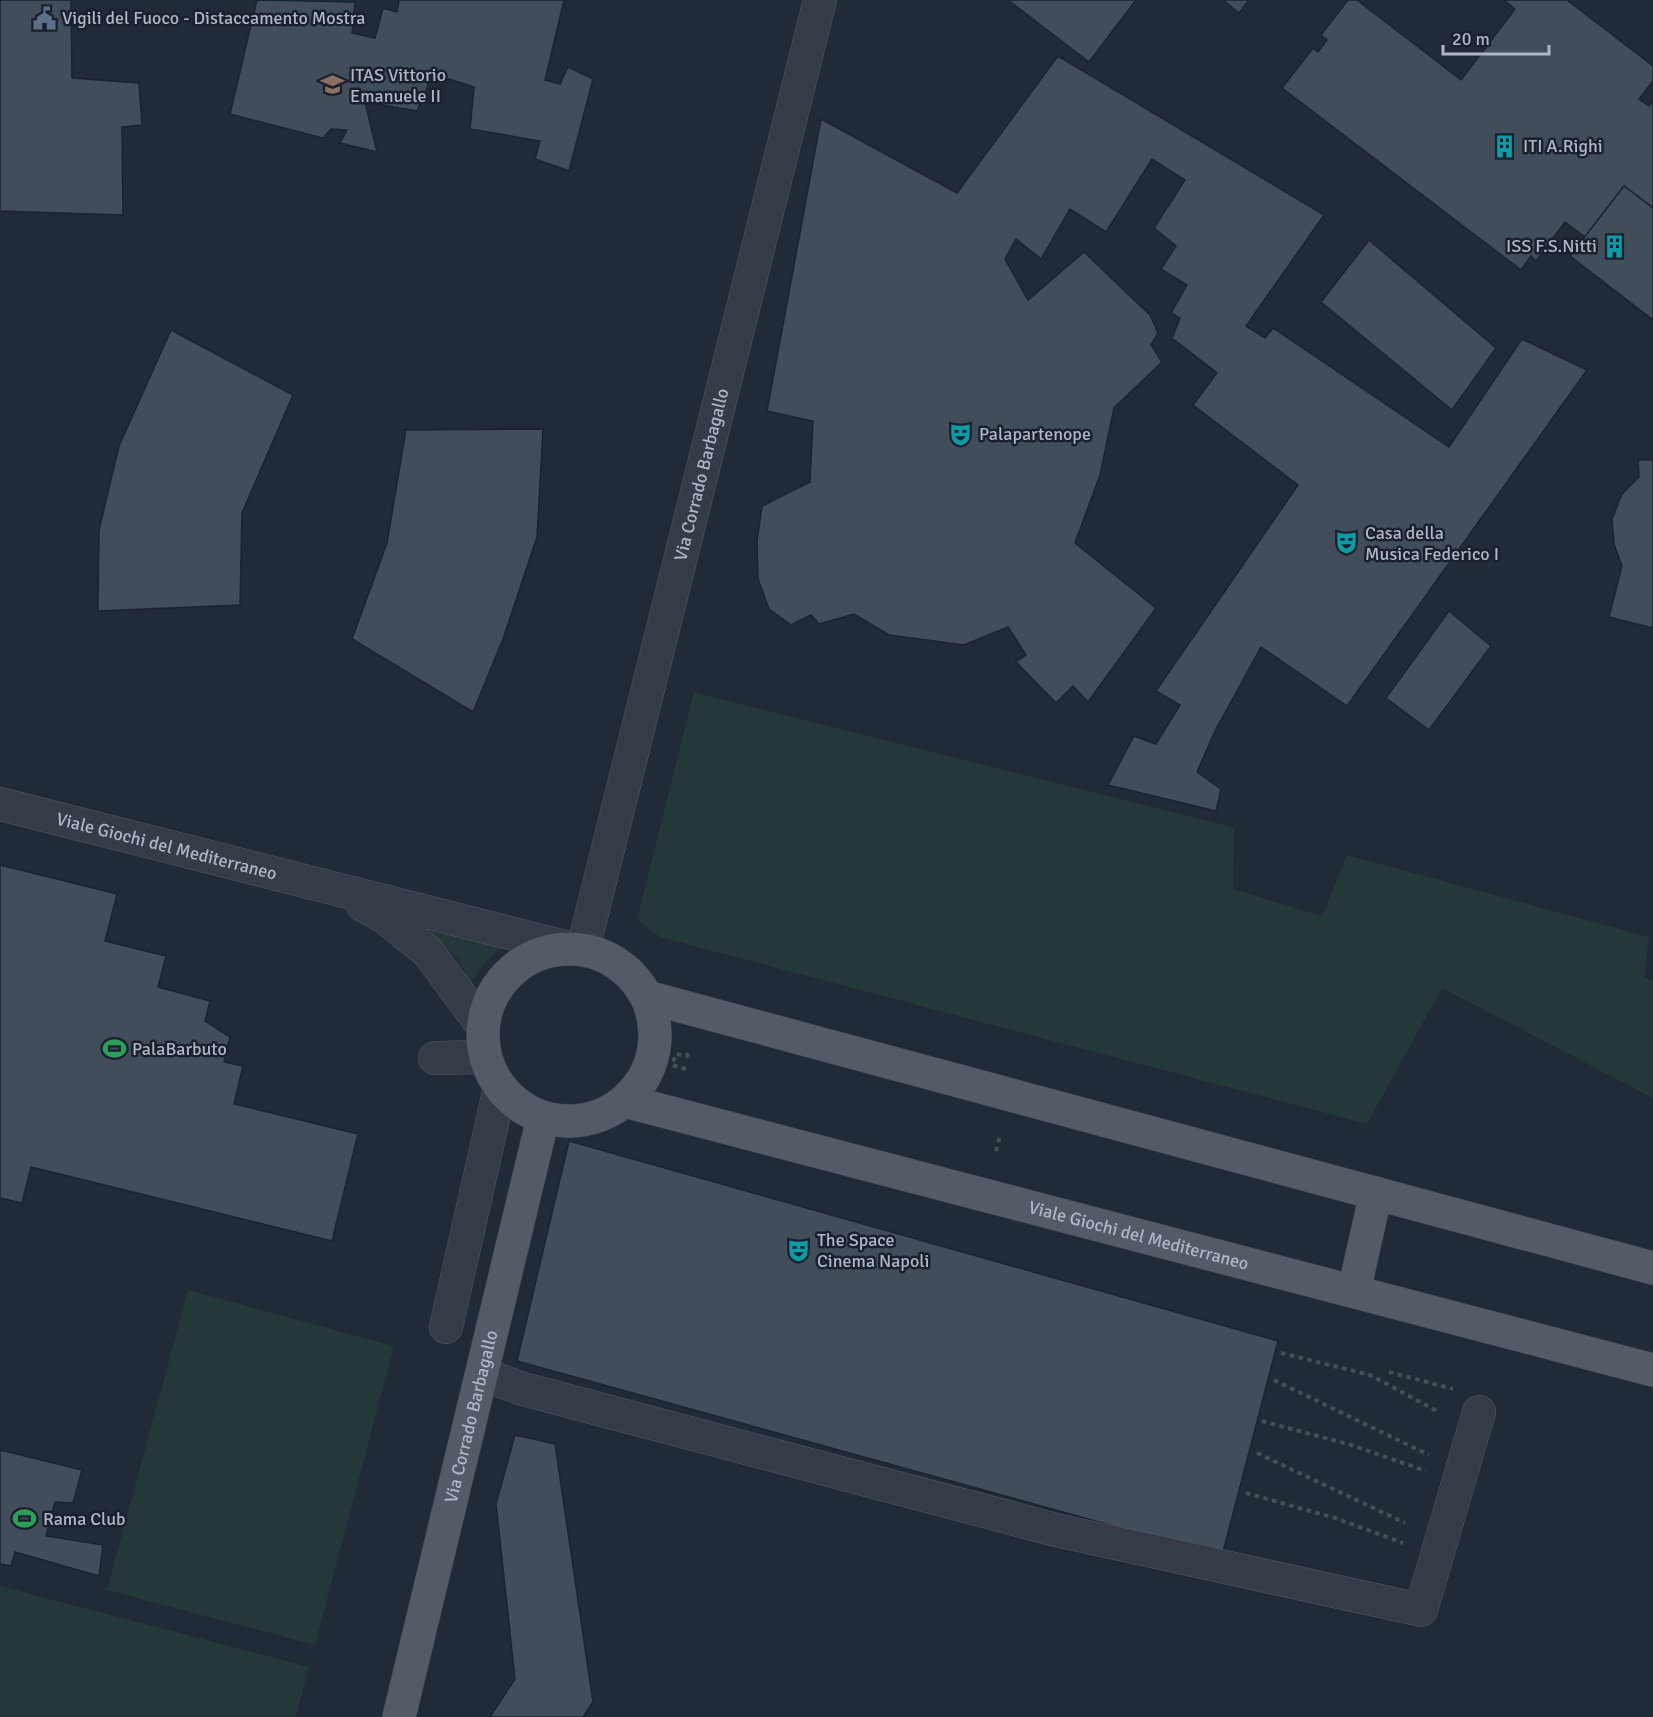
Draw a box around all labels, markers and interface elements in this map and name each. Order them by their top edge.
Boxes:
public building icon: Vigili del Fuoco - Distaccamento Mostra [31,5,57,31]
place label: Vigili del Fuoco - Distaccamento Mostra [62,7,366,29]
scale bar [1443,18,1550,56]
text: 20 m [1452,28,1490,50]
place label: ITAS Vittorio Emanuele II [350,64,446,107]
school or university icon: ITAS Vittorio Emanuele II [319,72,345,98]
building icon: ITI A.Righi [1492,133,1518,159]
place label: ITI A.Righi [1523,135,1603,157]
building icon: ISS F.S.Nitti [1602,233,1628,259]
place label: ISS F.S.Nitti [1506,235,1597,257]
street label: Via Corrado Barbagallo [669,386,734,563]
theatre icon: Palapartenope [948,421,974,447]
place label: Palapartenope [979,423,1091,445]
place label: Casa della Musica Federico I [1365,522,1499,565]
theatre icon: Casa della Musica Federico I [1334,530,1360,556]
street label: Viale Giochi del Mediterraneo [54,808,279,885]
sports icon: PalaBarbuto [101,1036,127,1062]
place label: PalaBarbuto [132,1038,227,1060]
street label: Viale Giochi del Mediterraneo [1026,1196,1251,1275]
place label: The Space Cinema Napoli [817,1229,929,1272]
theatre icon: The Space Cinema Napoli [786,1237,812,1263]
street label: Via Corrado Barbagallo [440,1328,503,1505]
sports icon: Rama Club [12,1506,38,1532]
place label: Rama Club [43,1508,126,1530]

